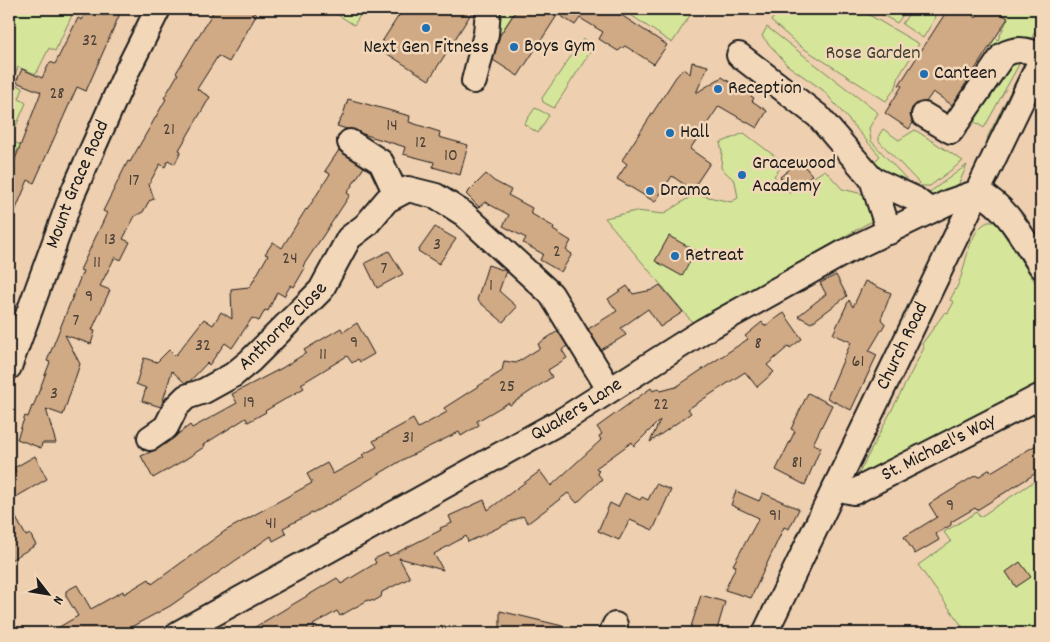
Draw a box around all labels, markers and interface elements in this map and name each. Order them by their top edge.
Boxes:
marker: Next Gen Fitness [420,22,432,34]
house number: 32 [82,29,98,54]
place label: Boys Gym [524,33,595,61]
place label: Next Gen Fitness [363,34,489,62]
park label: Rose Garden [826,40,920,68]
marker: Boys Gym [508,41,520,53]
place label: Canteen [934,60,997,88]
marker: Canteen [918,68,930,80]
place label: Reception [728,75,802,103]
house number: 28 [49,82,65,107]
marker: Reception [712,83,724,95]
house number: 14 [386,114,398,139]
street label: Mount Grace Road [39,116,117,253]
house number: 21 [163,118,175,143]
place label: Hall [680,119,709,147]
marker: Hall [664,127,676,139]
house number: 12 [415,131,427,156]
house number: 10 [444,144,458,169]
place label: Gracewood Academy [752,150,836,201]
house number: 17 [129,169,140,194]
marker: Gracewood Academy [736,169,748,181]
place label: Drama [660,177,711,205]
marker: Drama [644,185,656,197]
house number: 13 [104,228,116,253]
house number: 3 [433,233,441,258]
house number: 2 [553,240,561,265]
place label: Retreat [685,242,744,270]
house number: 24 [282,247,298,272]
marker: Retreat [669,250,681,262]
house number: 11 [93,251,101,276]
house number: 7 [381,257,388,282]
house number: 1 [489,274,493,299]
street label: Anthorne Close [233,278,336,378]
house number: 9 [85,285,93,310]
street label: Church Road [870,298,936,395]
house number: 7 [73,309,80,334]
house number: 9 [350,331,358,356]
house number: 8 [754,332,762,357]
house number: 32 [195,334,211,359]
house number: 11 [319,343,327,368]
house number: 61 [852,350,864,375]
street label: Quakers Lane [526,371,628,449]
house number: 25 [499,375,515,400]
house number: 3 [50,382,58,407]
house number: 19 [243,391,255,416]
house number: 22 [653,393,669,418]
street label: St. Michael's Way [877,407,1002,490]
house number: 31 [402,426,414,451]
house number: 81 [791,451,803,476]
house number: 9 [946,494,954,519]
house number: 91 [769,504,781,529]
house number: 41 [265,512,277,537]
north arrow [22,570,72,620]
text: N [47,592,68,608]

